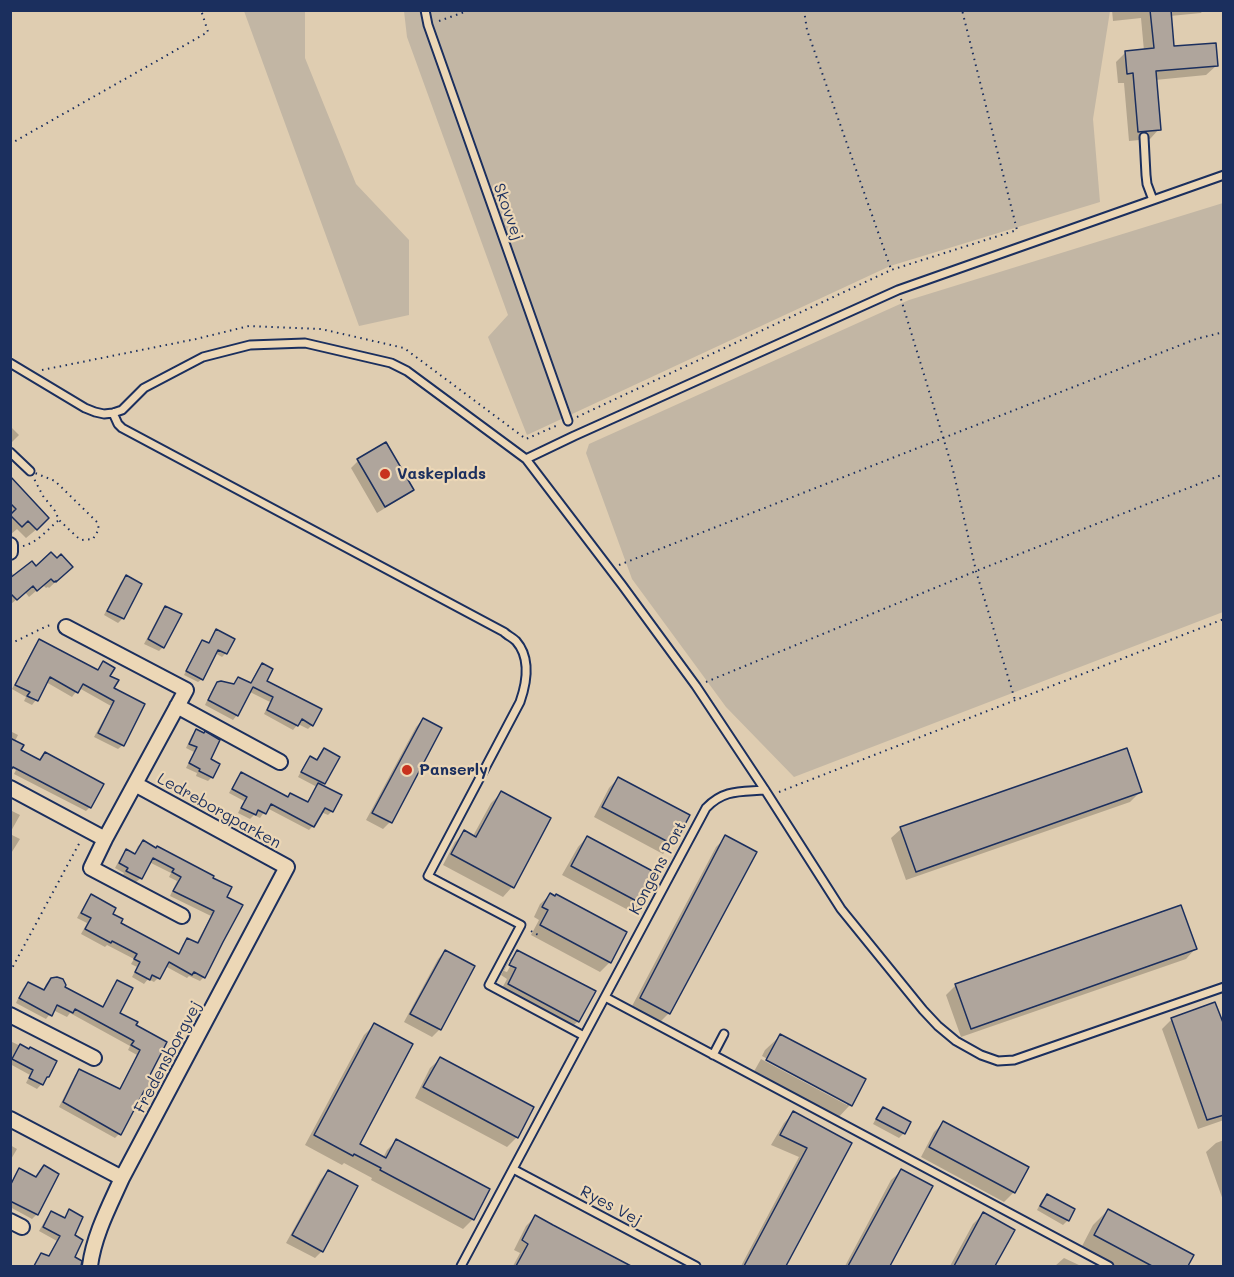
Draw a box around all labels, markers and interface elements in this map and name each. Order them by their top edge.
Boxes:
street label: Skovvej [489,181,527,243]
place label: Vaskeplads [397,464,486,484]
marker: Vaskeplads [378,467,392,481]
place label: Panserly [419,760,488,780]
marker: Panserly [400,763,414,777]
street label: Ledreborgparken [154,769,284,853]
street label: Kongens Port [625,818,691,918]
street label: Fredensborgvej [130,998,206,1116]
street label: Ryes Vej [577,1182,645,1230]

